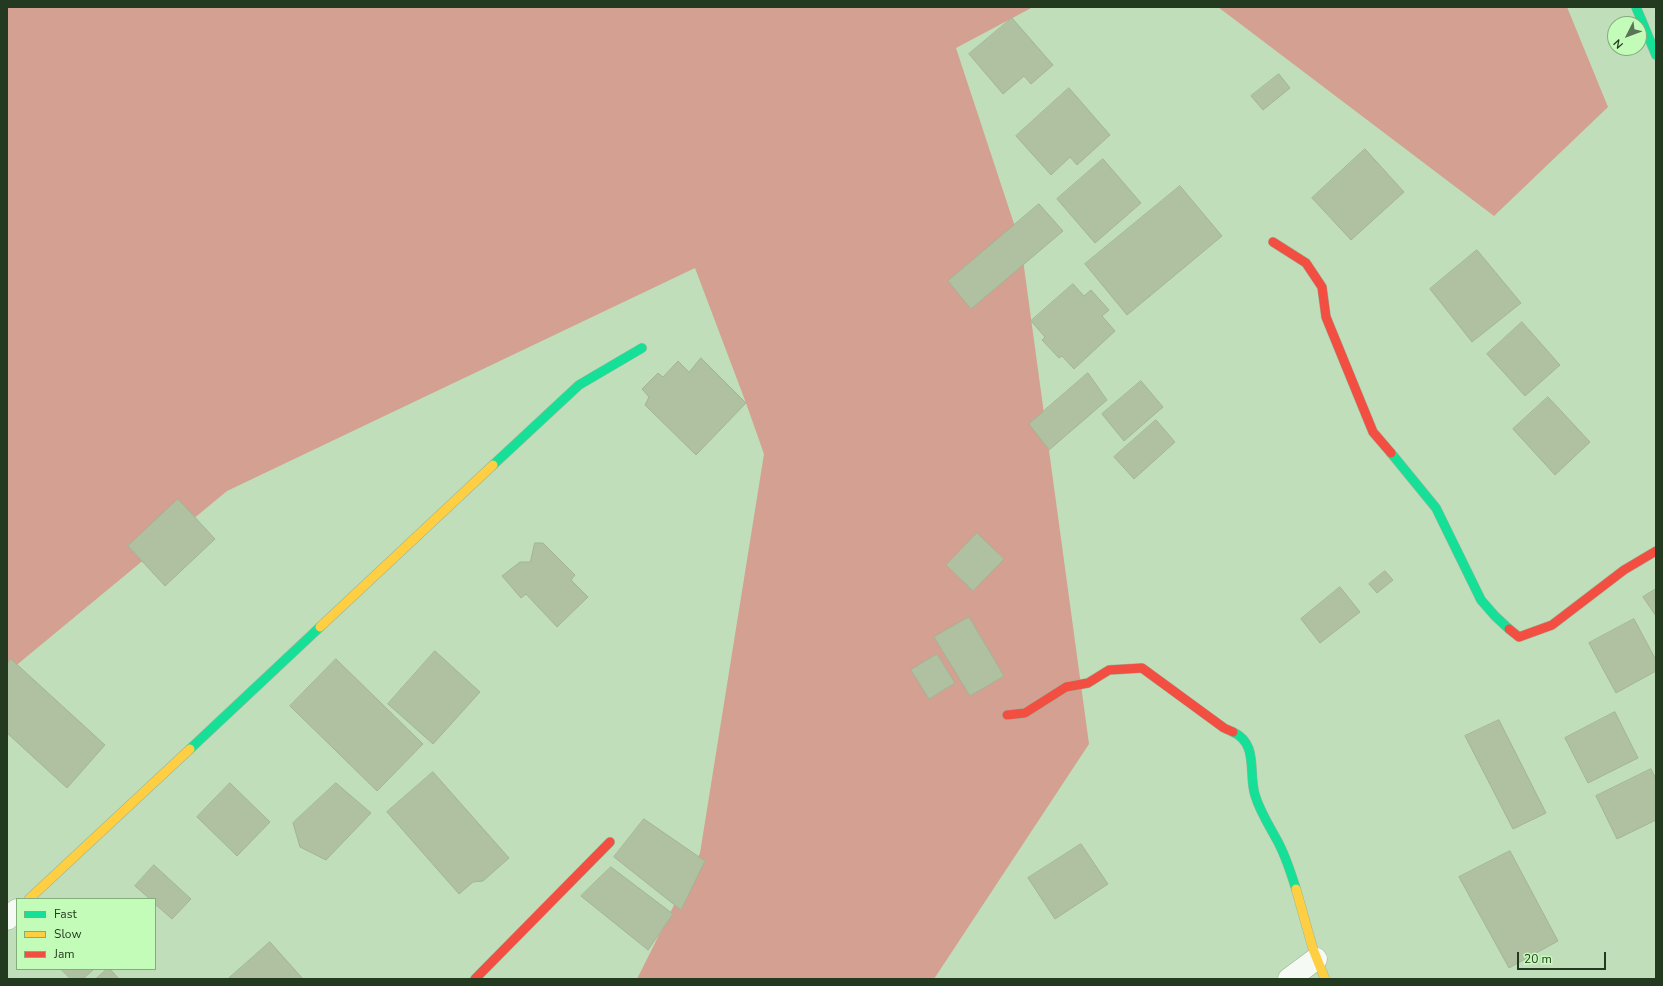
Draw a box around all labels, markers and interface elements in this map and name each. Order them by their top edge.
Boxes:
north arrow [1607,16,1647,56]
text: N [1610,36,1627,52]
legend [16,898,156,970]
text: Fast [54,906,77,922]
text: Slow [54,926,82,942]
scale bar [1519,944,1608,970]
text: Jam [54,946,75,962]
text: 20 m [1524,951,1552,967]

